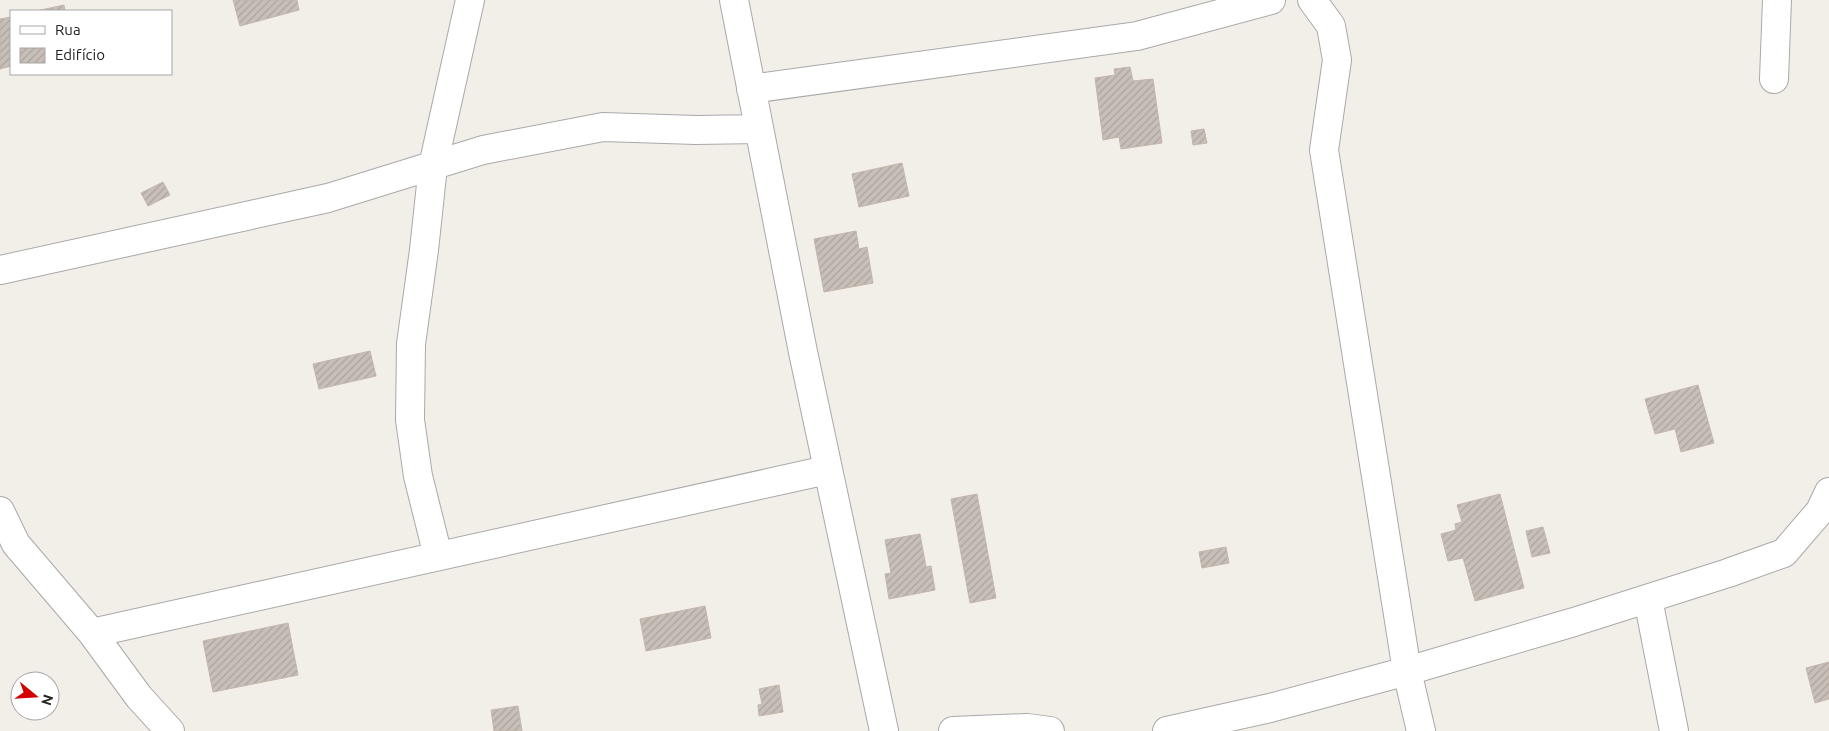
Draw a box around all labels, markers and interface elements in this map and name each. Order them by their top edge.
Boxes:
legend [10,10,172,75]
text: Rua [55,21,81,38]
text: Edifício [55,46,105,63]
north arrow [10,671,60,721]
text: N [38,693,57,707]

